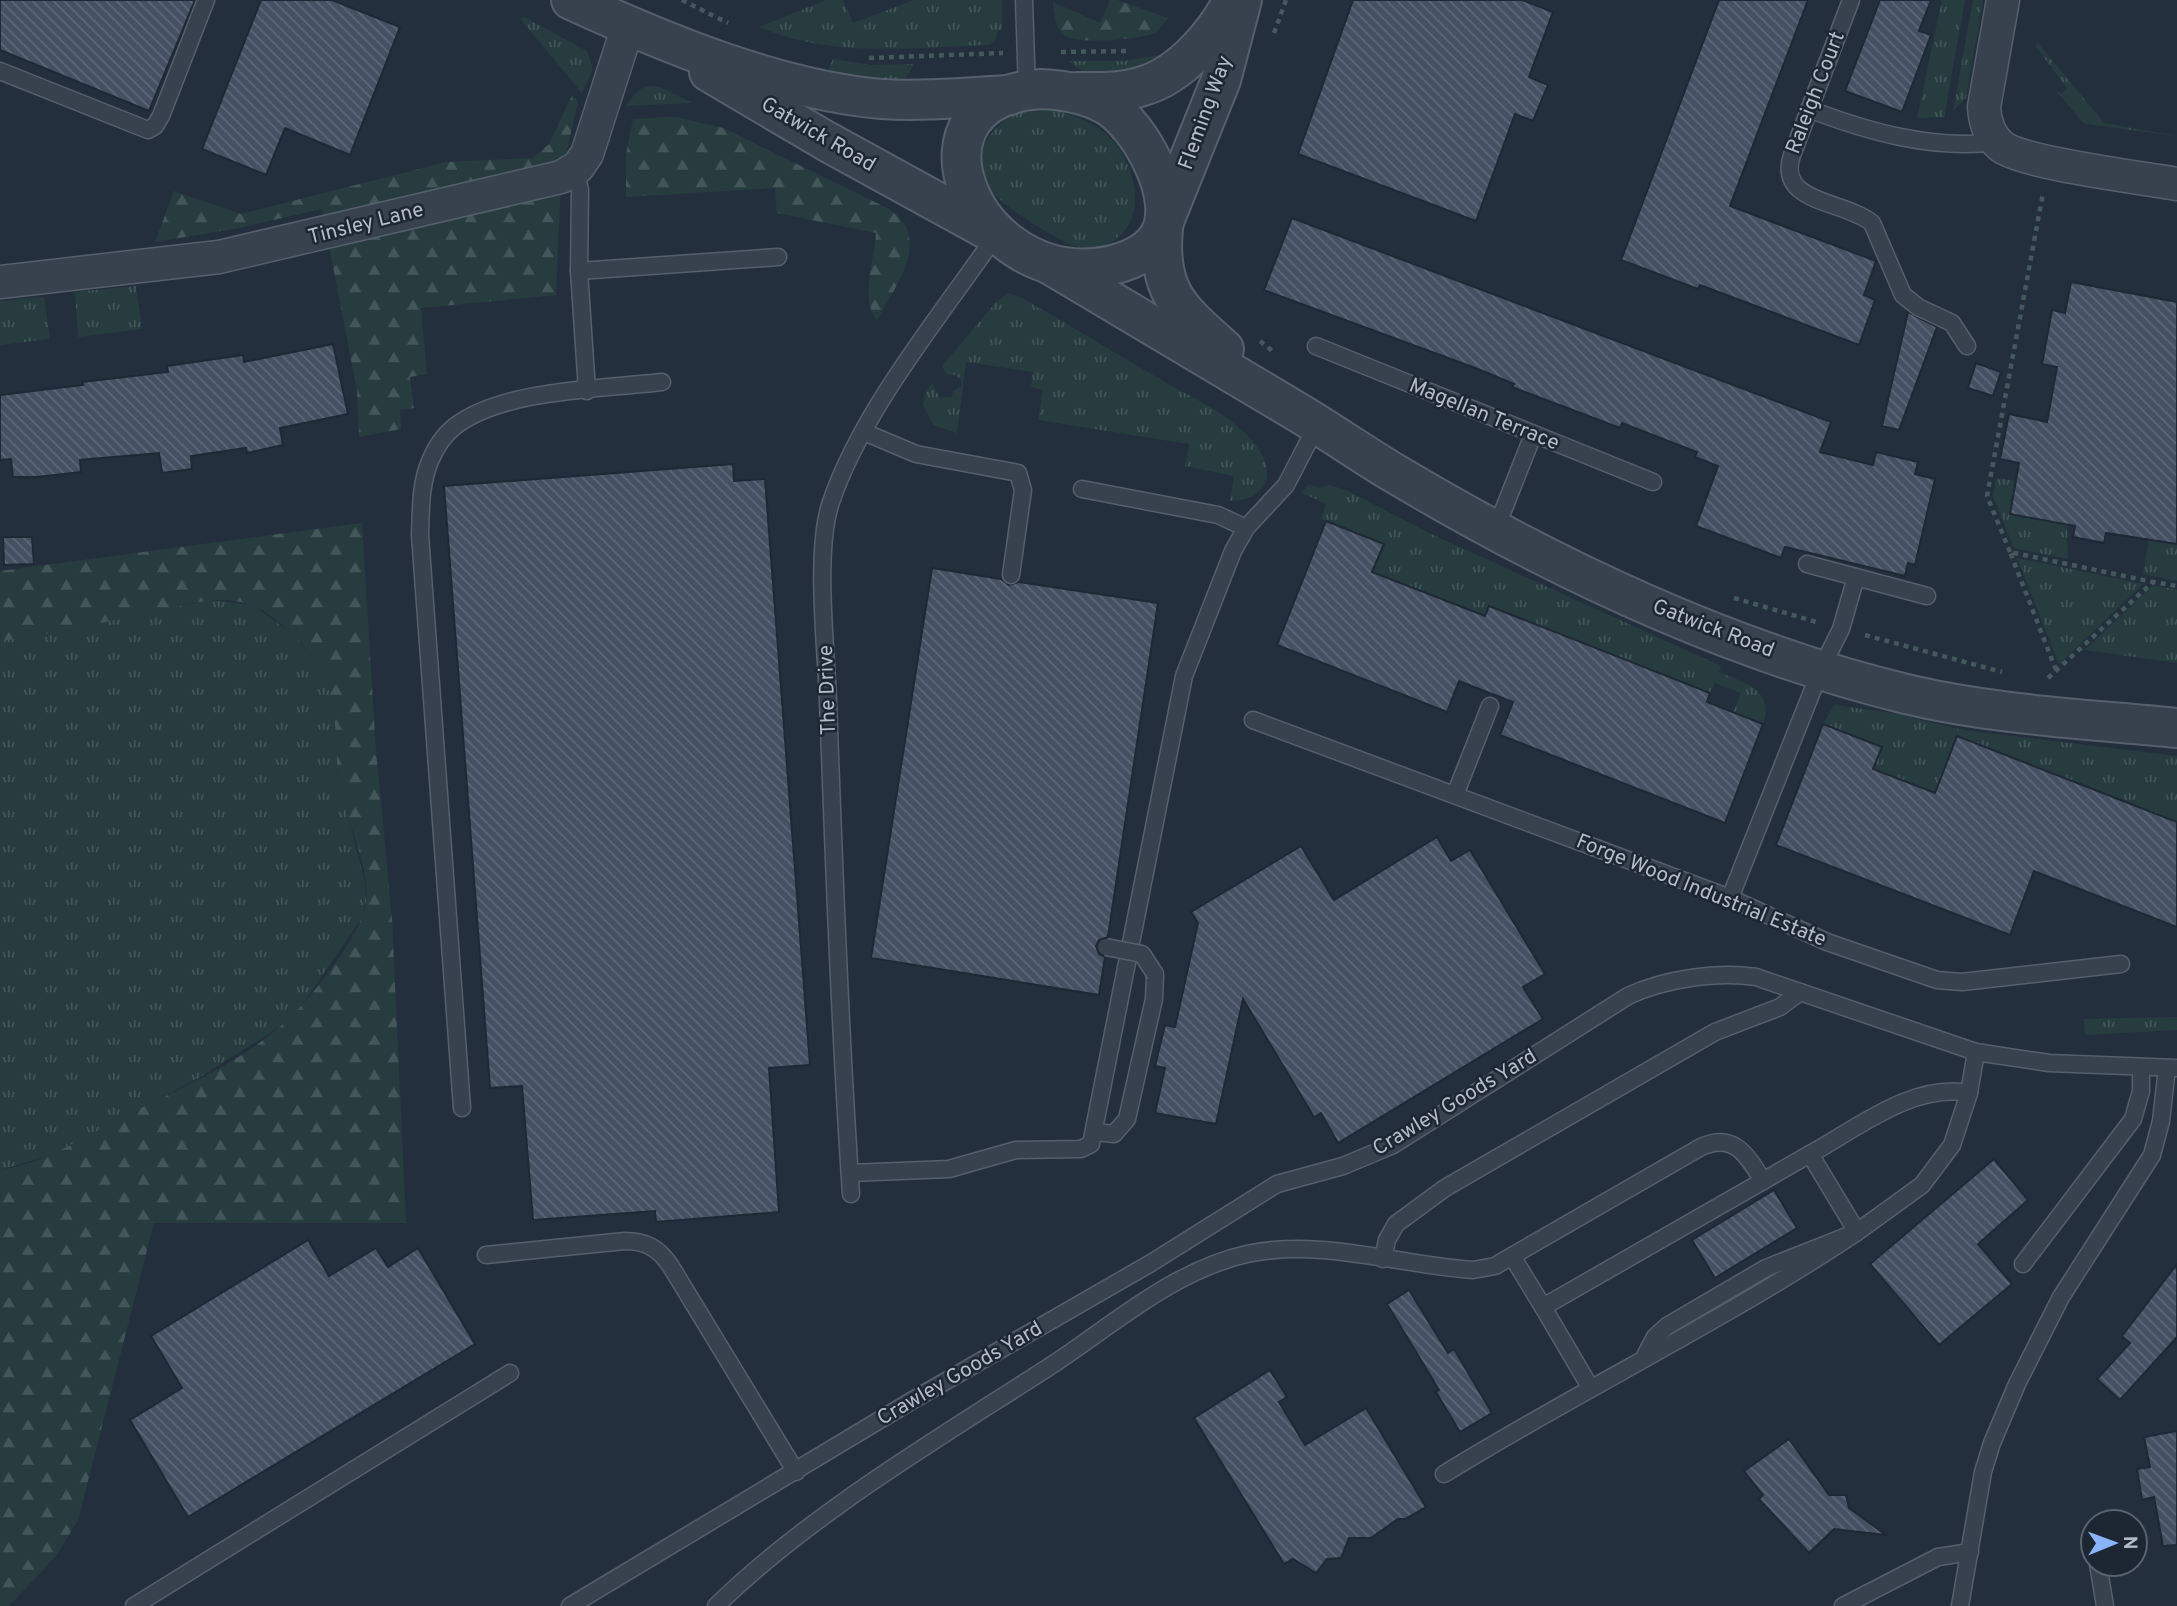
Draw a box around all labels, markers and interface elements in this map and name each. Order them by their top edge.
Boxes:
street label: Raleigh Court [1780,28,1852,158]
street label: Fleming Way [1173,52,1239,174]
street label: Gatwick Road [756,91,880,179]
street label: Tinsley Lane [305,197,427,251]
street label: Magellan Terrace [1405,373,1563,457]
street label: Gatwick Road [1648,593,1778,665]
street label: The Drive [813,644,843,736]
street label: Forge Wood Industrial Estate [1572,828,1830,954]
street label: Crawley Goods Yard [1368,1043,1542,1163]
street label: Crawley Goods Yard [872,1316,1048,1432]
north arrow [2079,1508,2149,1578]
text: N [2117,1536,2141,1550]

